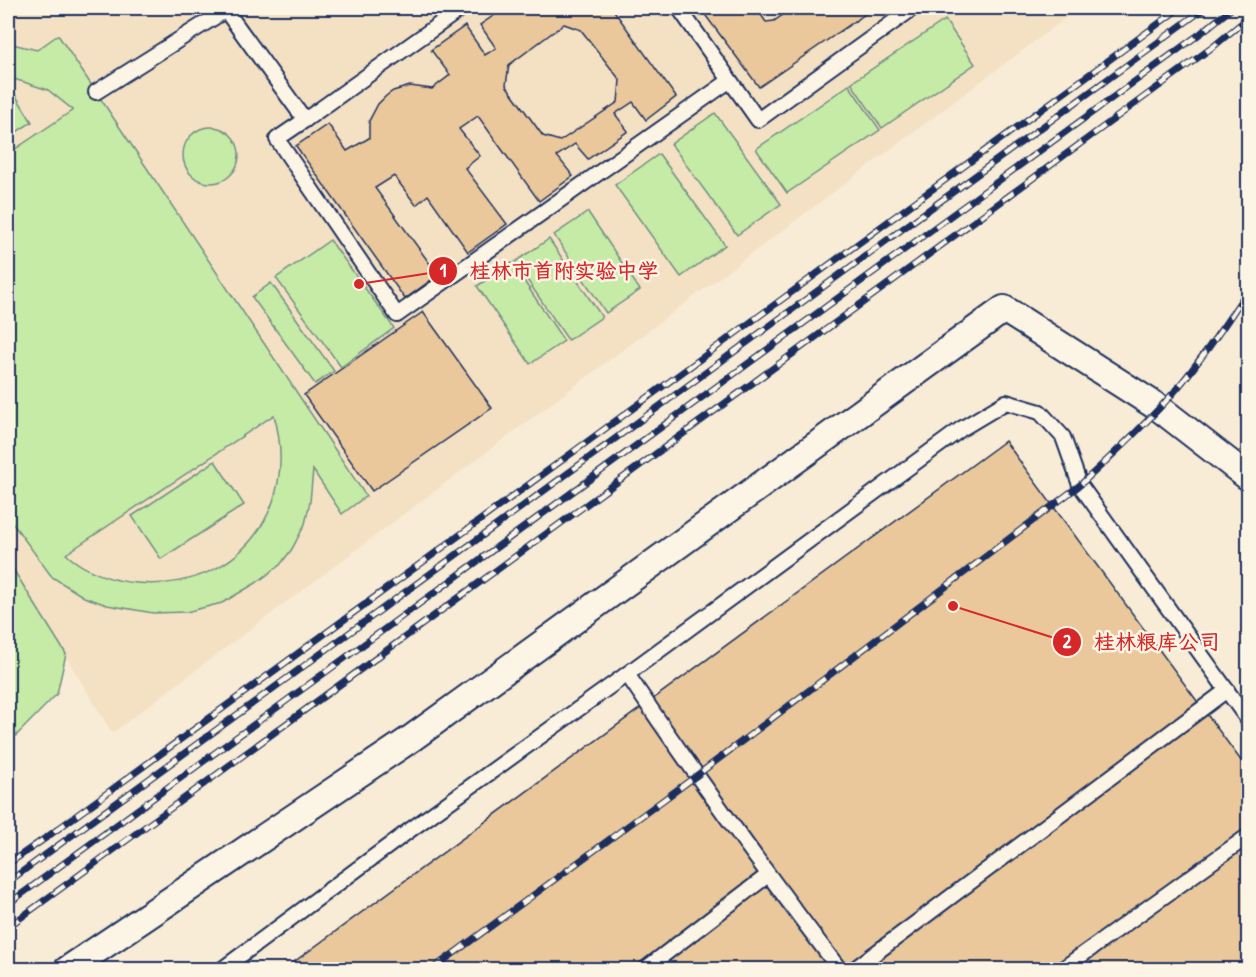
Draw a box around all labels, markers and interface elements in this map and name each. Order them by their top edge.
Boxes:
callout: 桂林市首附实验中学 [428,251,671,290]
text: 桂林市首附实验中学 [470,256,659,285]
text: 1 [440,258,447,283]
callout: 桂林粮库公司 [1052,622,1232,661]
text: 桂林粮库公司 [1094,627,1220,656]
text: 2 [1063,629,1072,654]

